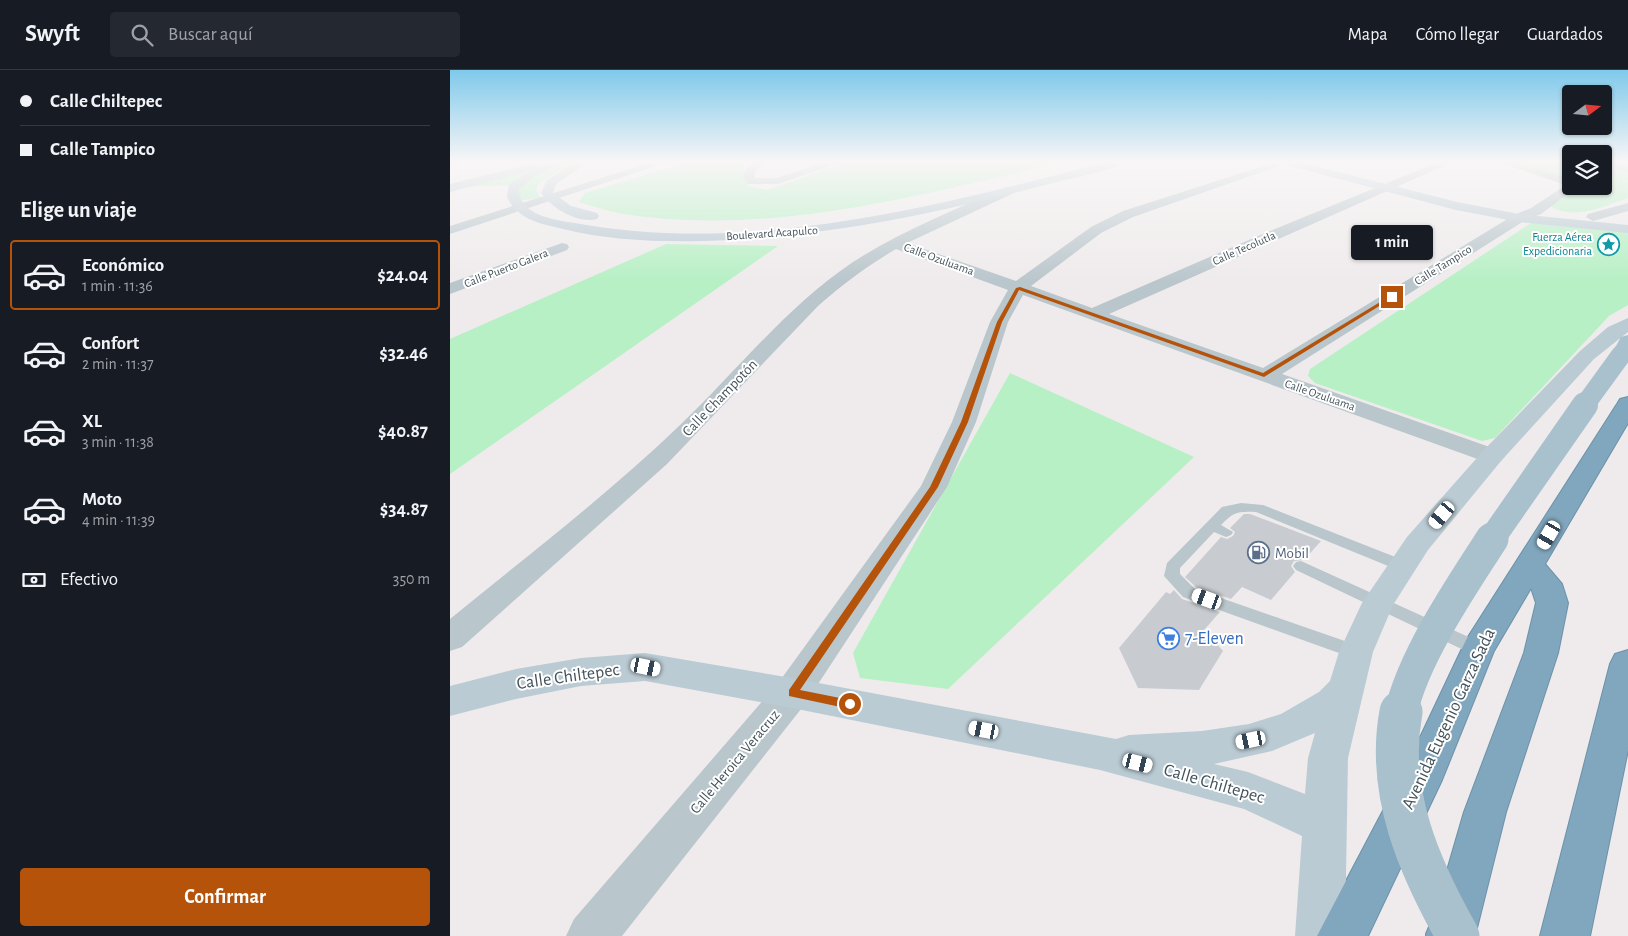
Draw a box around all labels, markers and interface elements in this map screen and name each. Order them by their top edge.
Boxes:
search box [110,12,460,57]
icon: search [128,21,156,49]
text: Swyft [25,22,80,46]
text: Buscar aquí [168,25,253,44]
text: Mapa [1348,26,1388,44]
text: Cómo llegar [1416,26,1499,44]
text: Guardados [1527,26,1603,44]
north arrow [1562,85,1612,135]
map controls [1562,85,1612,195]
text: Calle Chiltepec [50,92,162,111]
text: Calle Tampico [50,140,155,159]
button: layers [1562,145,1612,195]
text: Elige un viaje [20,199,137,221]
street label: Boulevard Acapulco [726,224,818,242]
callout: 1 min [1351,224,1433,260]
street label: Calle Tecolutla [1211,229,1278,267]
place label: Fuerza Aérea Expedicionaria [1523,231,1592,257]
place icon: Fuerza Aérea Expedicionaria [1596,232,1620,256]
text: 1 min [1375,234,1409,250]
street label: Calle Ozuluama [902,241,976,277]
street label: Calle Tampico [1412,243,1474,287]
street label: Calle Puerto Galera [462,246,550,290]
icon: car [22,253,67,298]
text: Económico [82,256,164,275]
text: $24.04 [377,266,428,285]
text: 1 min · 11:36 [82,278,153,294]
route end [1381,286,1403,308]
icon: car [22,331,67,376]
text: Confort [82,334,139,353]
text: $32.46 [379,344,428,363]
text: 2 min · 11:37 [82,356,154,372]
street label: Calle Champotón [680,357,760,439]
street label: Calle Ozuluama [1283,377,1357,413]
icon: car [22,409,67,454]
text: XL [82,412,102,431]
text: $40.87 [378,422,428,441]
text: 3 min · 11:38 [82,434,154,450]
icon: car [22,487,67,532]
text: Moto [82,490,122,509]
car [1426,499,1457,531]
text: $34.87 [380,500,428,519]
text: 4 min · 11:39 [82,512,155,528]
car [1535,518,1562,552]
fuel station icon: Mobil [1247,541,1271,565]
place label: Mobil [1275,546,1309,561]
icon: cash [20,566,48,594]
text: Efectivo [60,570,118,589]
text: 350 m [393,571,430,587]
car [1190,587,1223,611]
street label: Avenida Eugenio Garza Sada [1399,626,1499,812]
supermarket icon: 7-Eleven [1157,627,1181,651]
place label: 7-Eleven [1185,630,1244,648]
car [629,657,662,677]
street label: Calle Chiltepec [515,661,621,693]
route start [839,693,861,715]
street label: Calle Heroica Veracruz [688,707,782,817]
car [967,720,1000,740]
car [1234,730,1267,750]
car [1121,752,1154,774]
street label: Calle Chiltepec [1162,761,1266,807]
button: Confirmar [20,868,430,926]

